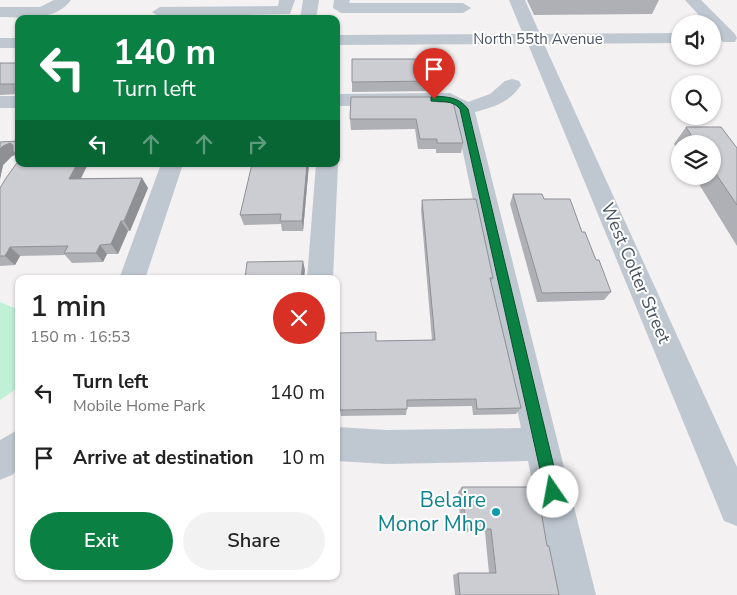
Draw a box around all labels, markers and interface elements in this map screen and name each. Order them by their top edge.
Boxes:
map controls [671,15,721,185]
button: sound [671,15,721,65]
text: 140 m [113,29,216,76]
street label: North 55th Avenue [473,29,603,49]
icon: left [30,35,95,100]
pin [413,48,455,99]
icon: arrive [420,55,448,83]
text: Turn left [113,74,196,104]
button: search [671,75,721,125]
icon: left [84,130,112,158]
icon: ahead [137,130,165,158]
icon: ahead [190,130,218,158]
icon: right [243,130,271,158]
button: layers [671,135,721,185]
street label: West Colter Street [596,199,677,348]
text: 1 min [30,286,106,327]
button: close [273,292,325,344]
text: 150 m · 16:53 [30,326,131,348]
text: Turn left [73,369,148,395]
icon: left [30,379,58,407]
text: 140 m [270,380,325,406]
text: Mobile Home Park [73,395,205,417]
icon: arrive [30,444,58,472]
text: Arrive at destination [73,445,254,471]
text: 10 m [281,445,325,471]
position arrow [526,465,578,517]
place label: Belaire Monor Mhp [378,486,486,538]
marker: Belaire Monor Mhp [490,506,502,518]
button: Exit [30,512,173,570]
button: Share [183,512,325,570]

